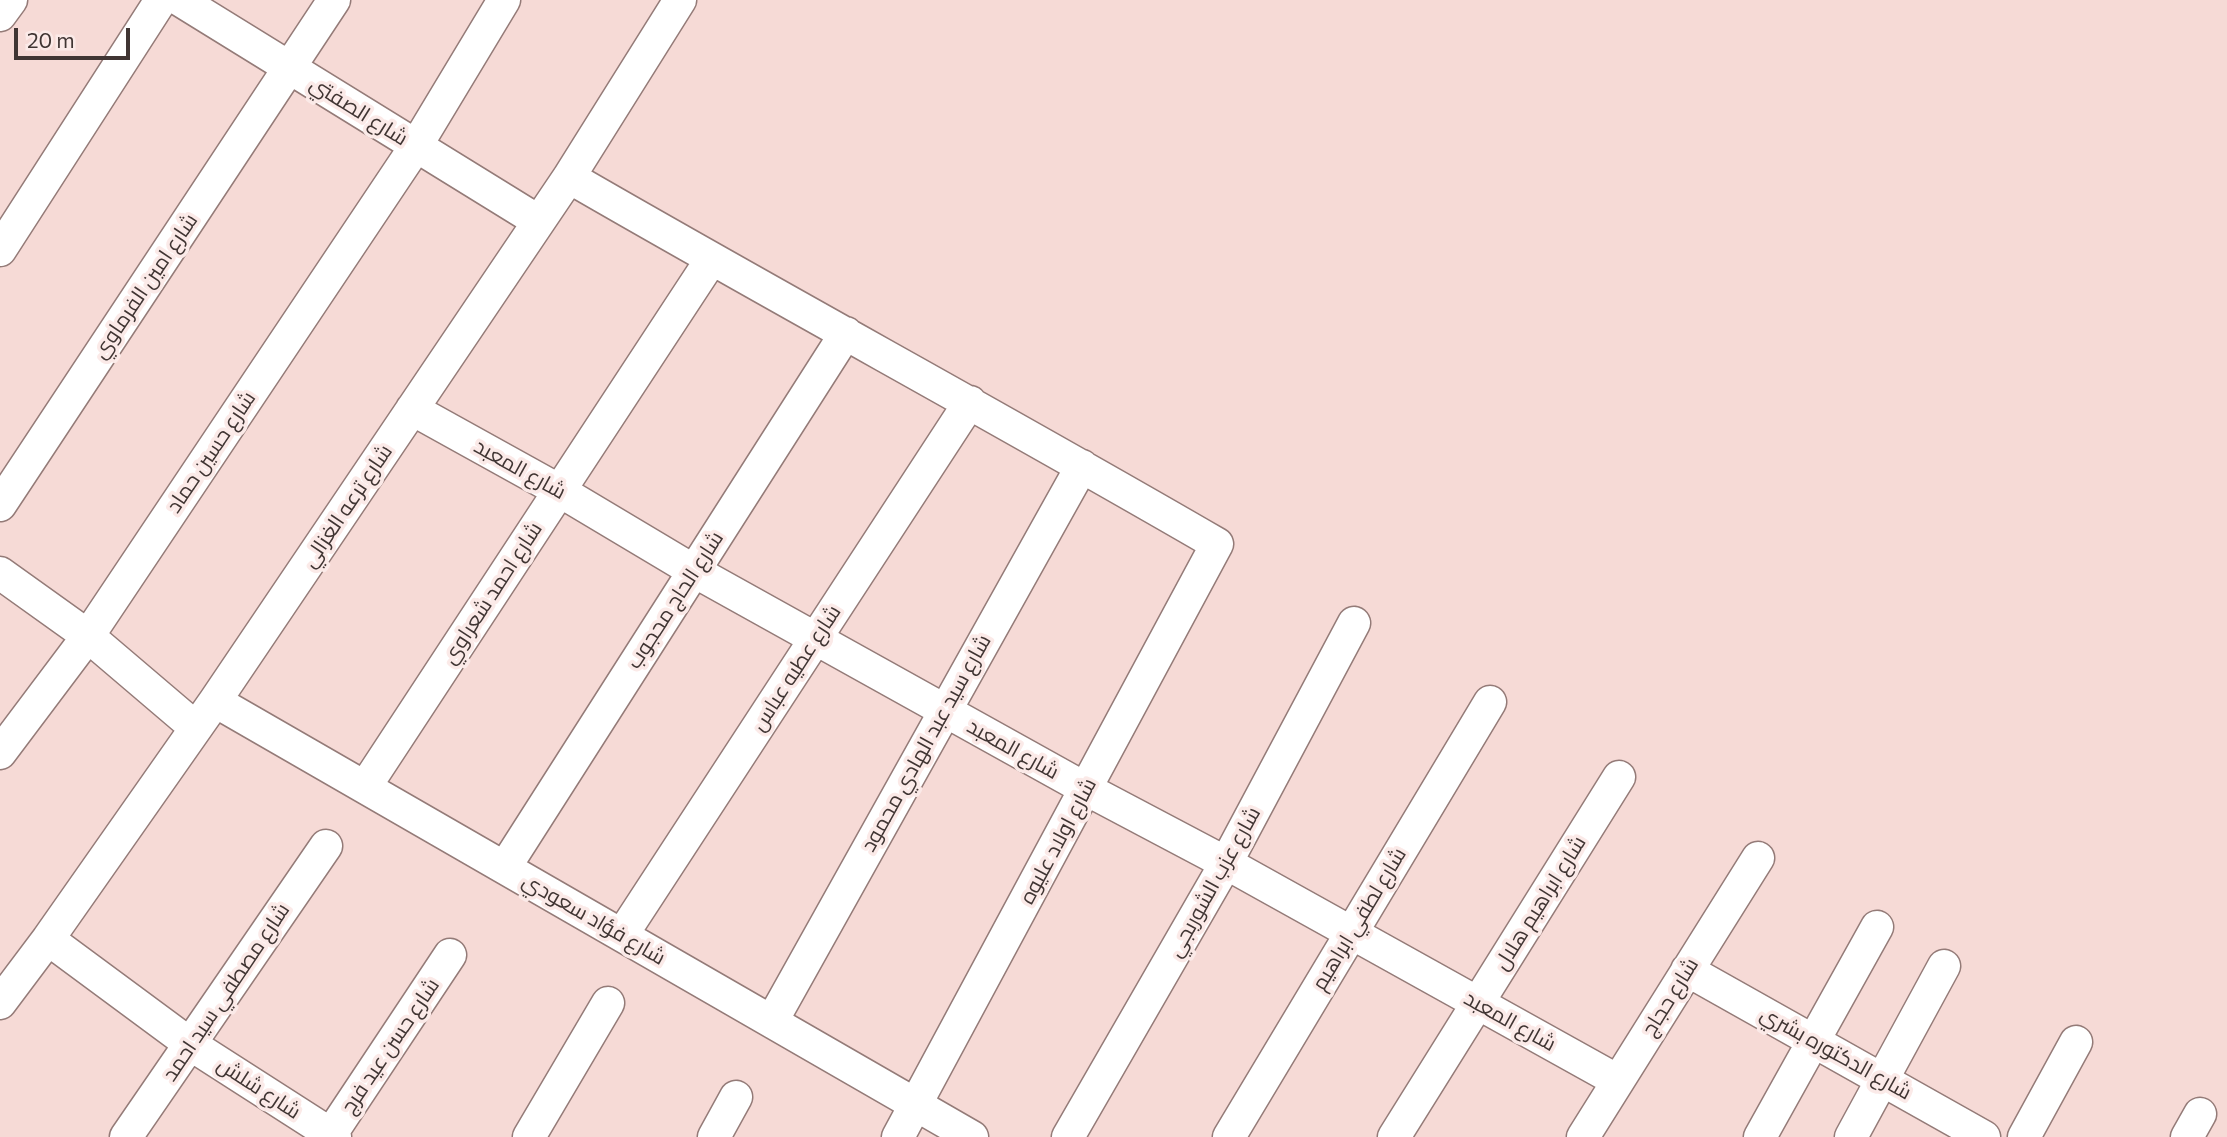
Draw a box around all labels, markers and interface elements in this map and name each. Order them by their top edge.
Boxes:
scale bar [18,14,133,58]
text: 20 m [27,27,75,52]
street label: شارع الصفتي [305,71,413,151]
street label: شارع امين الفرماوي [87,209,203,363]
street label: شارع حسين حماد [161,386,261,518]
street label: شارع المعبد [470,433,570,505]
street label: شارع ترعه الغزالي [296,440,398,572]
street label: شارع احمد شعراوي [437,517,547,669]
street label: شارع الحاج محجوب [621,527,729,673]
street label: شارع عطيه عباس [746,600,846,736]
street label: شارع سيد عبد الهادي محمود [856,630,996,856]
street label: شارع المعبد [963,713,1063,785]
street label: شارع اولاد عليوه [1014,774,1102,908]
street label: شارع عزب الشوربجي [1162,802,1266,962]
street label: شارع ابراهيم هلال [1489,831,1591,975]
street label: شارع لطفي ابراهيم [1306,843,1412,995]
street label: شارع فؤاد سعودي [518,868,670,970]
street label: شارع مصطفي سيد احمد [157,898,295,1086]
street label: شارع حجاج [1636,953,1704,1041]
street label: شارع حسن عيد فرج [335,974,445,1118]
street label: شارع المعبد [1460,985,1560,1057]
street label: شارع الدكتوره بشري [1756,1001,1916,1105]
street label: شارع شلش [212,1052,306,1124]

